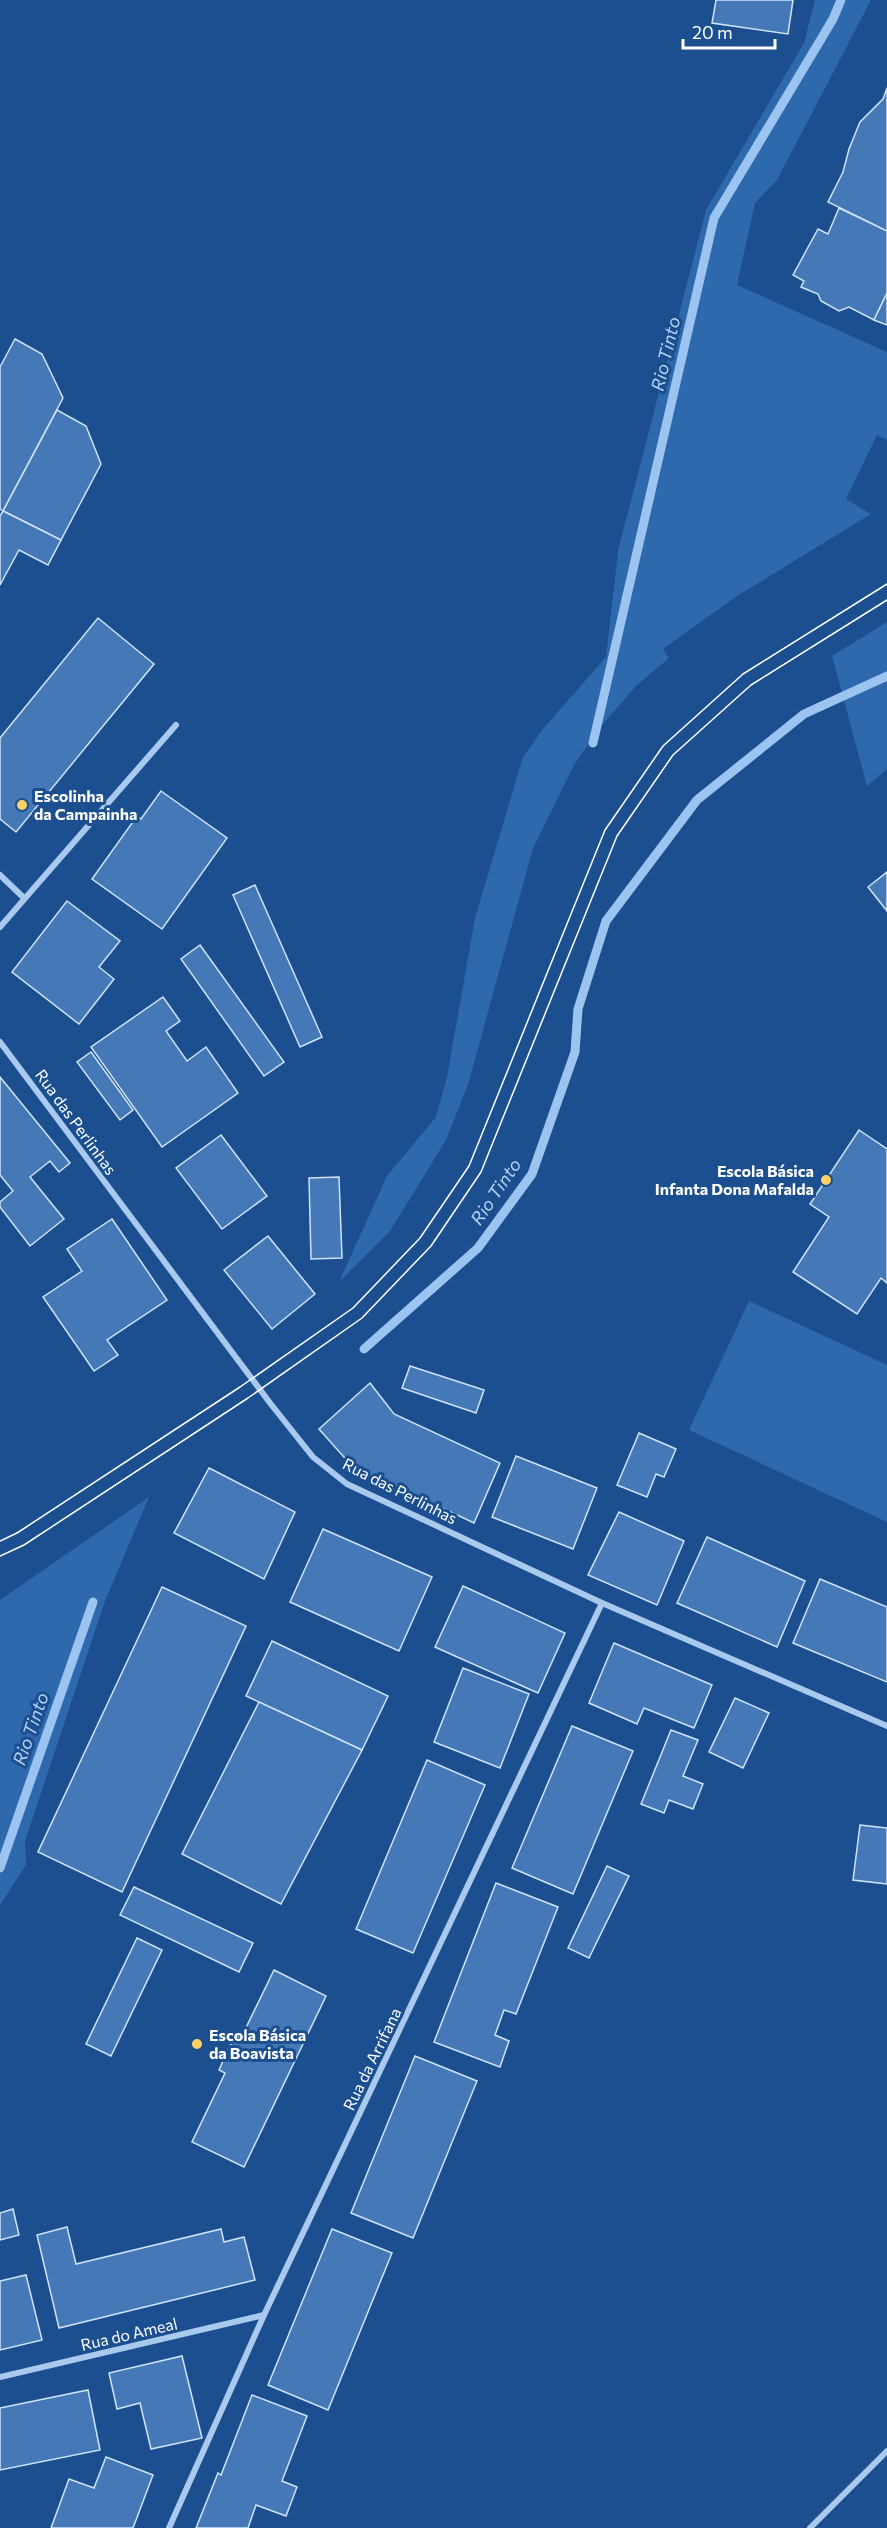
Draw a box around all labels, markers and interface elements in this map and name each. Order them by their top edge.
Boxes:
scale bar [683,12,774,50]
text: 20 m [692,21,733,43]
water label: Rio Tinto [646,315,684,393]
place label: Escolinha da Campainha [34,786,137,823]
marker: Escolinha da Campainha [15,798,29,812]
street label: Rua das Perlinhas [32,1065,121,1178]
water label: Rio Tinto [465,1154,525,1229]
place label: Escola Básica Infanta Dona Mafalda [655,1161,814,1198]
marker: Escola Básica Infanta Dona Mafalda [819,1173,833,1187]
street label: Rua das Perlinhas [340,1454,461,1528]
water label: Rio Tinto [7,1689,53,1768]
street label: Rua da Arrifana [339,2004,405,2113]
place label: Escola Básica da Boavista [209,2025,306,2062]
marker: Escola Básica da Boavista [190,2037,204,2051]
street label: Rua do Ameal [79,2313,179,2354]

